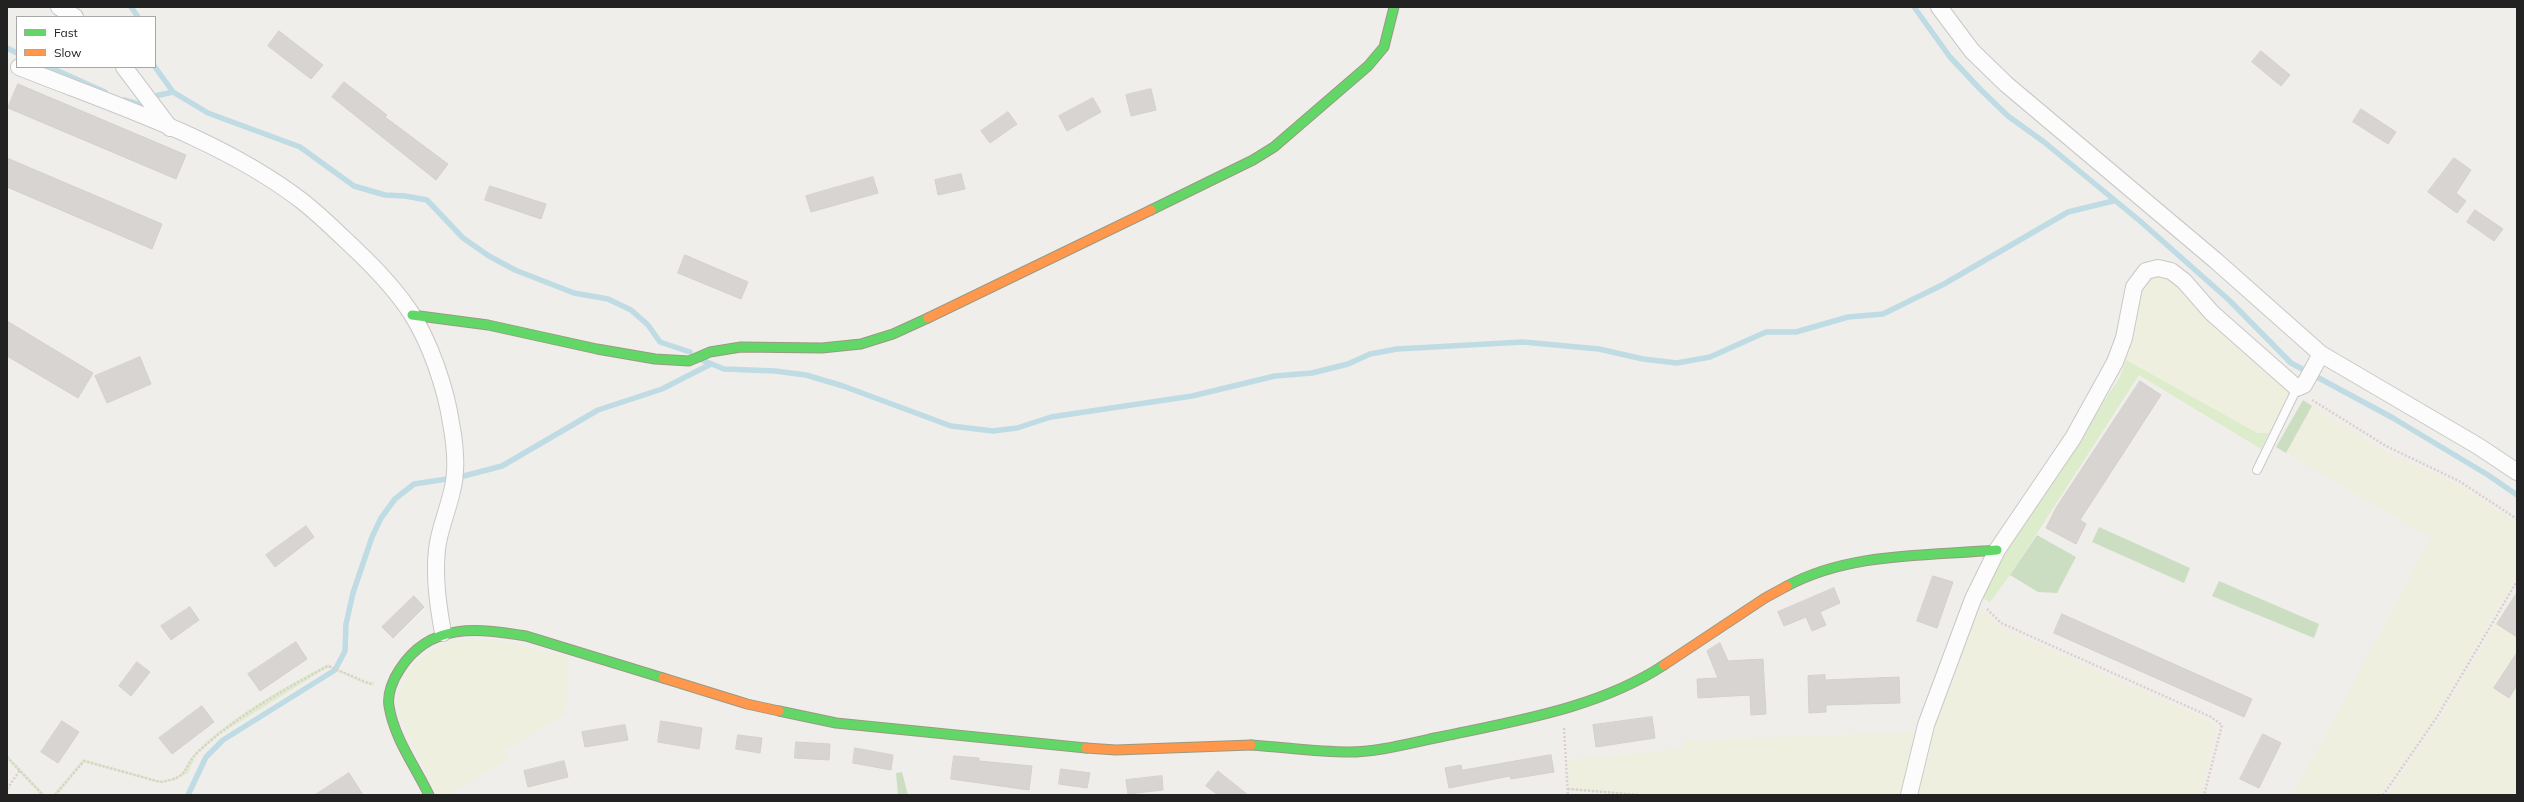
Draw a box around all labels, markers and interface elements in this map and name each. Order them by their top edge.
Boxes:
legend [16,16,156,68]
text: Fast [54,25,78,40]
text: Slow [54,45,82,60]

